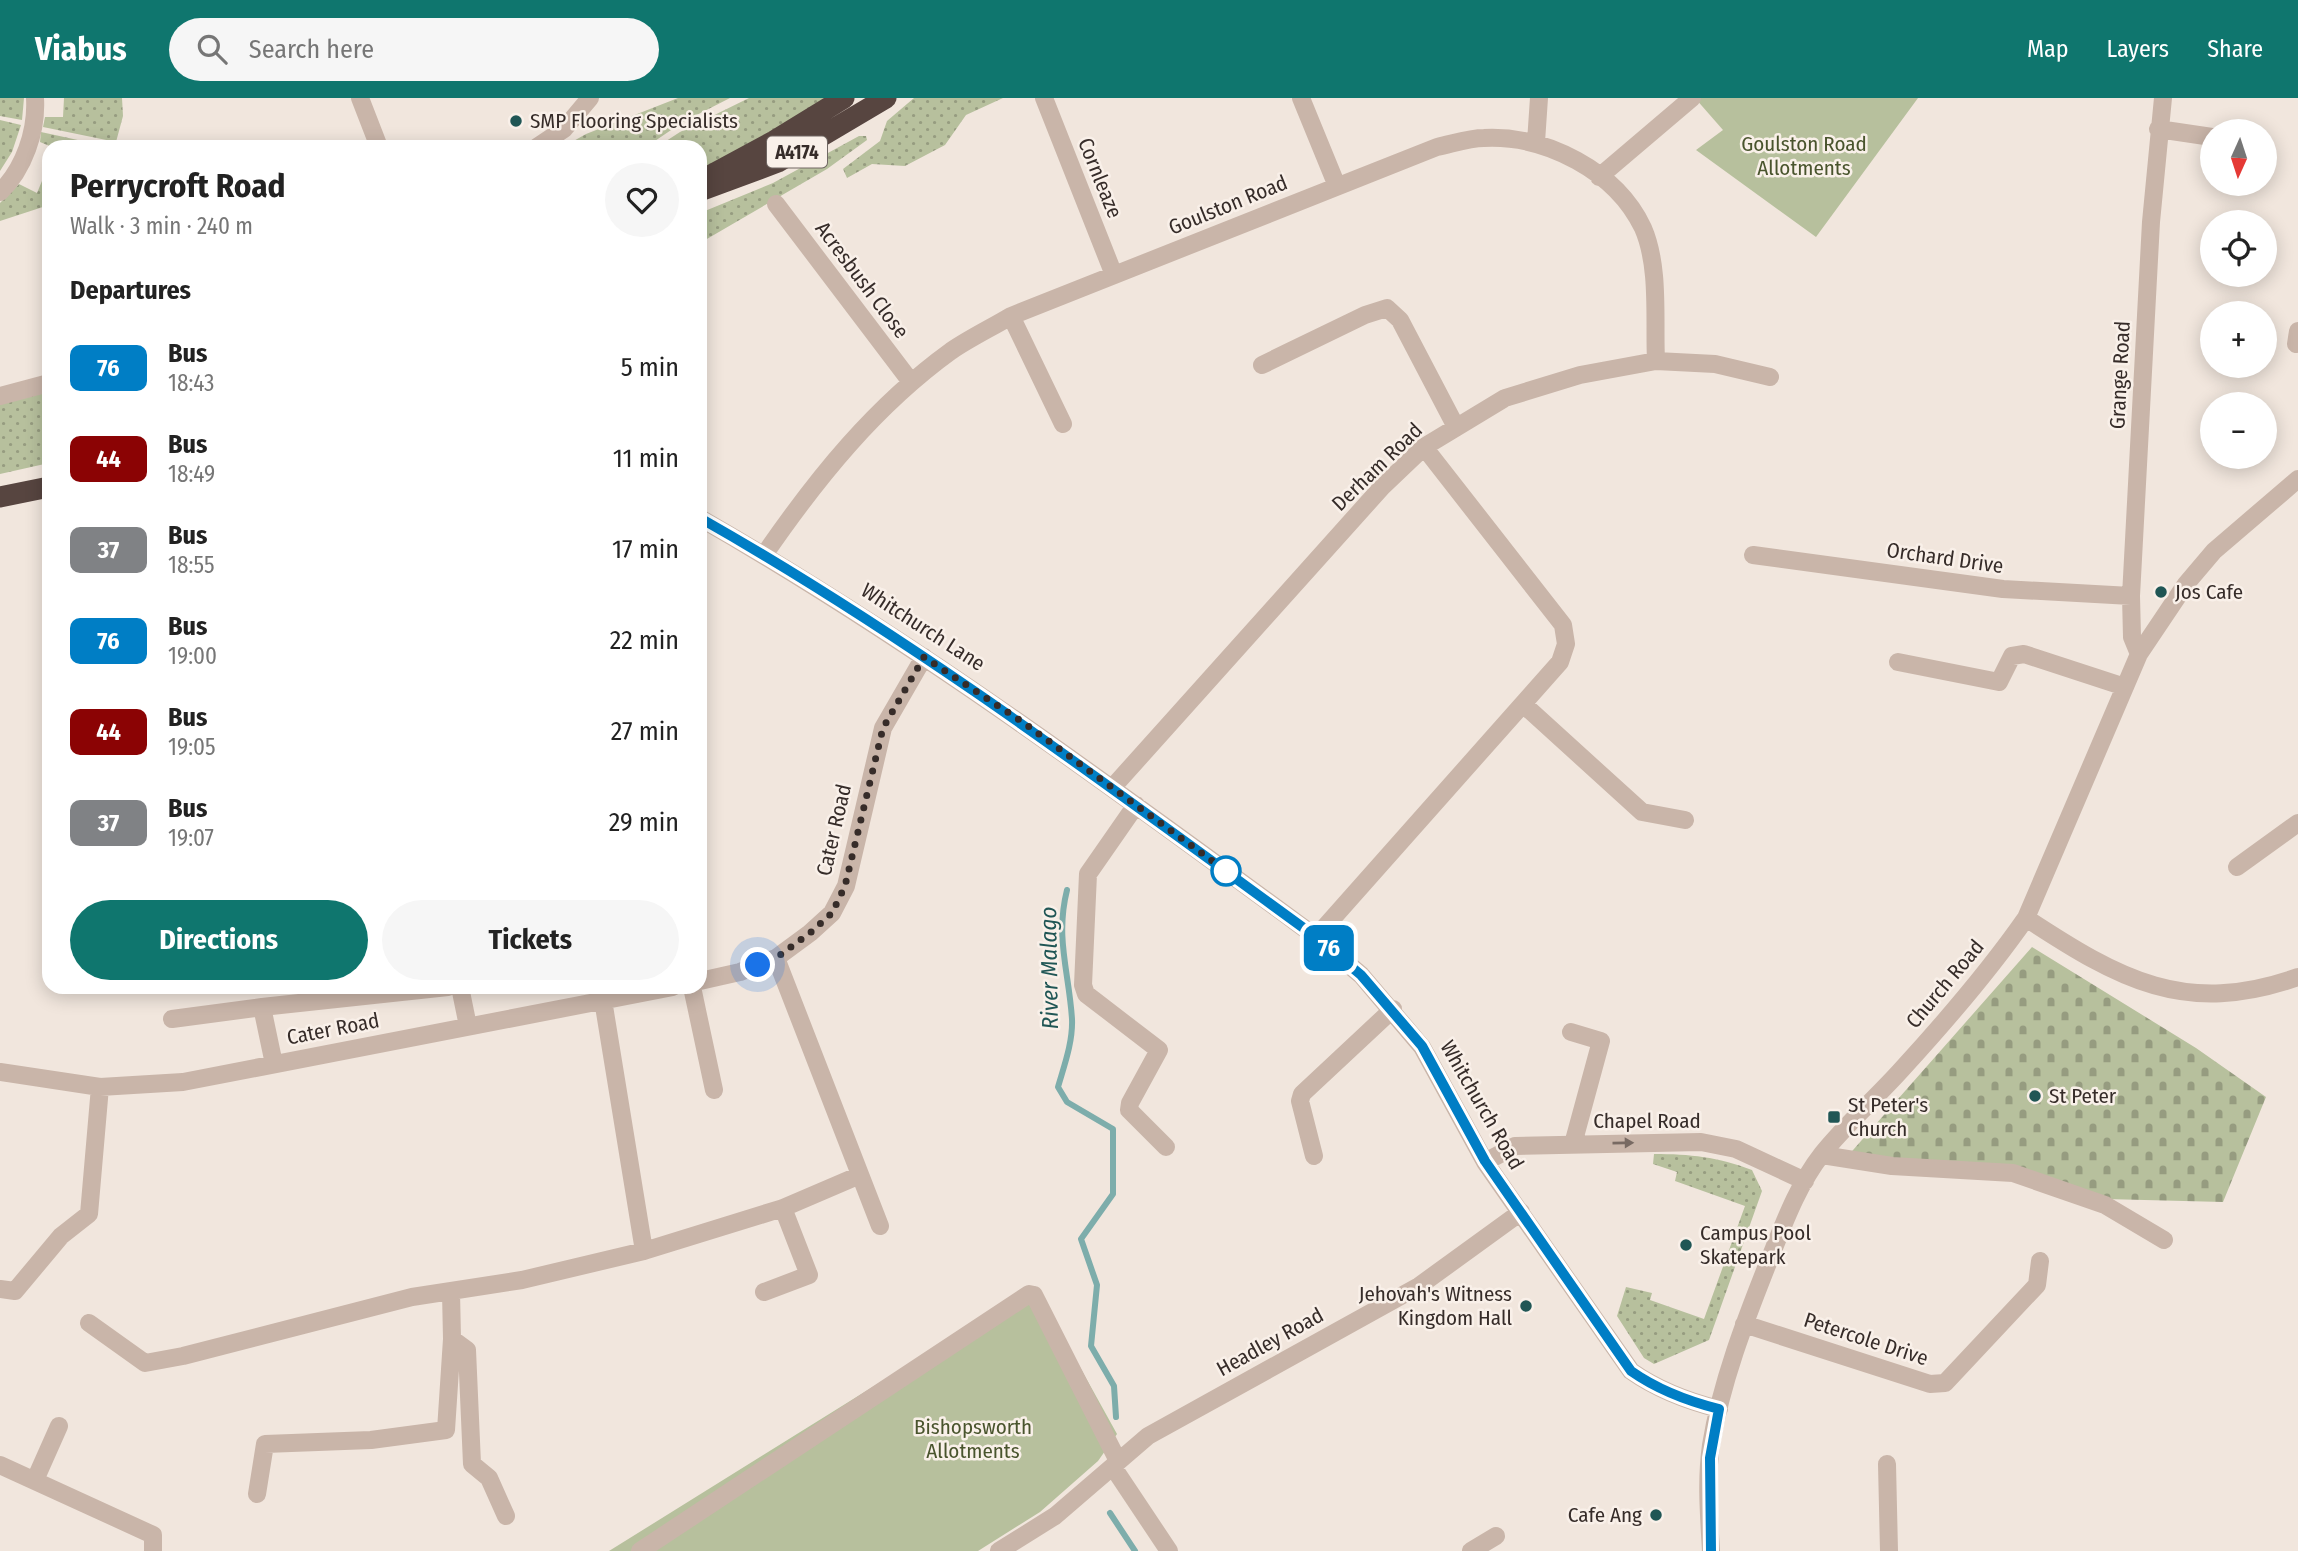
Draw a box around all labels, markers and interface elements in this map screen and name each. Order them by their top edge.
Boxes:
search box [169,18,659,81]
text: Viabus [35,29,127,69]
icon: search [193,30,231,68]
text: Search here [249,34,374,65]
text: Map [2027,35,2069,63]
text: Layers [2107,35,2169,63]
text: Share [2207,35,2263,63]
place label: SMP Flooring Specialists [530,108,738,134]
marker: SMP Flooring Specialists [508,113,524,129]
north arrow [2200,119,2277,196]
map controls [2200,119,2277,469]
park label: Goulston Road Allotments [1741,131,1867,181]
street label: Cornleaze [1072,134,1128,222]
road number: A4174 [767,136,827,168]
button: heart [605,163,679,237]
text: Perrycroft Road [70,166,286,206]
street label: Goulston Road [1165,169,1291,241]
button: locate [2200,210,2277,287]
text: Walk · 3 min · 240 m [70,212,253,240]
street label: Acresbush Close [810,216,914,344]
text: Departures [70,275,191,306]
button: + [2200,301,2277,378]
street label: Grange Road [2104,320,2136,430]
text: Bus [168,338,207,369]
text: 5 min [621,352,679,383]
text: 76 [97,354,120,382]
text: 18:43 [168,369,214,397]
button: − [2200,392,2277,469]
street label: Derham Road [1326,417,1428,517]
text: Bus [168,429,207,460]
text: 11 min [613,443,679,474]
text: 44 [96,445,121,473]
text: 18:49 [168,460,215,488]
text: Bus [168,520,207,551]
text: 17 min [612,534,679,565]
text: 37 [98,536,119,564]
street label: Orchard Drive [1885,537,2005,579]
text: 18:55 [168,551,214,579]
street label: Whitchurch Lane [856,577,990,677]
place label: Jos Cafe [2175,579,2243,605]
marker: Jos Cafe [2153,584,2169,600]
text: Bus [168,611,207,642]
text: 22 min [610,625,679,656]
text: 76 [97,627,120,655]
text: 19:00 [168,642,217,670]
text: Bus [168,702,207,733]
text: 27 min [611,716,679,747]
text: 44 [96,718,121,746]
text: 19:05 [168,733,216,761]
street label: Cater Road [811,782,857,878]
text: Bus [168,793,207,824]
text: 29 min [609,807,679,838]
text: 37 [98,809,119,837]
text: 19:07 [168,824,214,852]
unlabelled marker [1211,856,1241,886]
button: Directions [70,900,368,980]
button: Tickets [382,900,679,980]
water label: River Malago [1034,906,1064,1030]
line badge: 76 [1298,925,1360,971]
text: 76 [1318,934,1340,962]
street label: Church Road [1900,934,1990,1034]
your location [740,947,775,982]
street label: Cater Road [285,1007,381,1051]
street label: Whitchurch Road [1435,1036,1529,1174]
place label: St Peter [2049,1083,2117,1109]
marker: St Peter [2027,1088,2043,1104]
place label: St Peter's Church [1848,1092,1928,1142]
street label: Chapel Road [1593,1108,1701,1134]
marker: St Peter's Church [1826,1109,1842,1125]
one-way arrow [1612,1137,1634,1149]
place label: Campus Pool Skatepark [1700,1220,1811,1270]
marker: Campus Pool Skatepark [1678,1237,1694,1253]
place label: Jehovah's Witness Kingdom Hall [1359,1281,1512,1331]
marker: Jehovah's Witness Kingdom Hall [1518,1298,1534,1314]
street label: Headley Road [1212,1302,1328,1382]
street label: Petercole Drive [1801,1307,1931,1371]
park label: Bishopsworth Allotments [914,1414,1032,1464]
place label: Cafe Ang [1568,1502,1642,1528]
marker: Cafe Ang [1648,1507,1664,1523]

